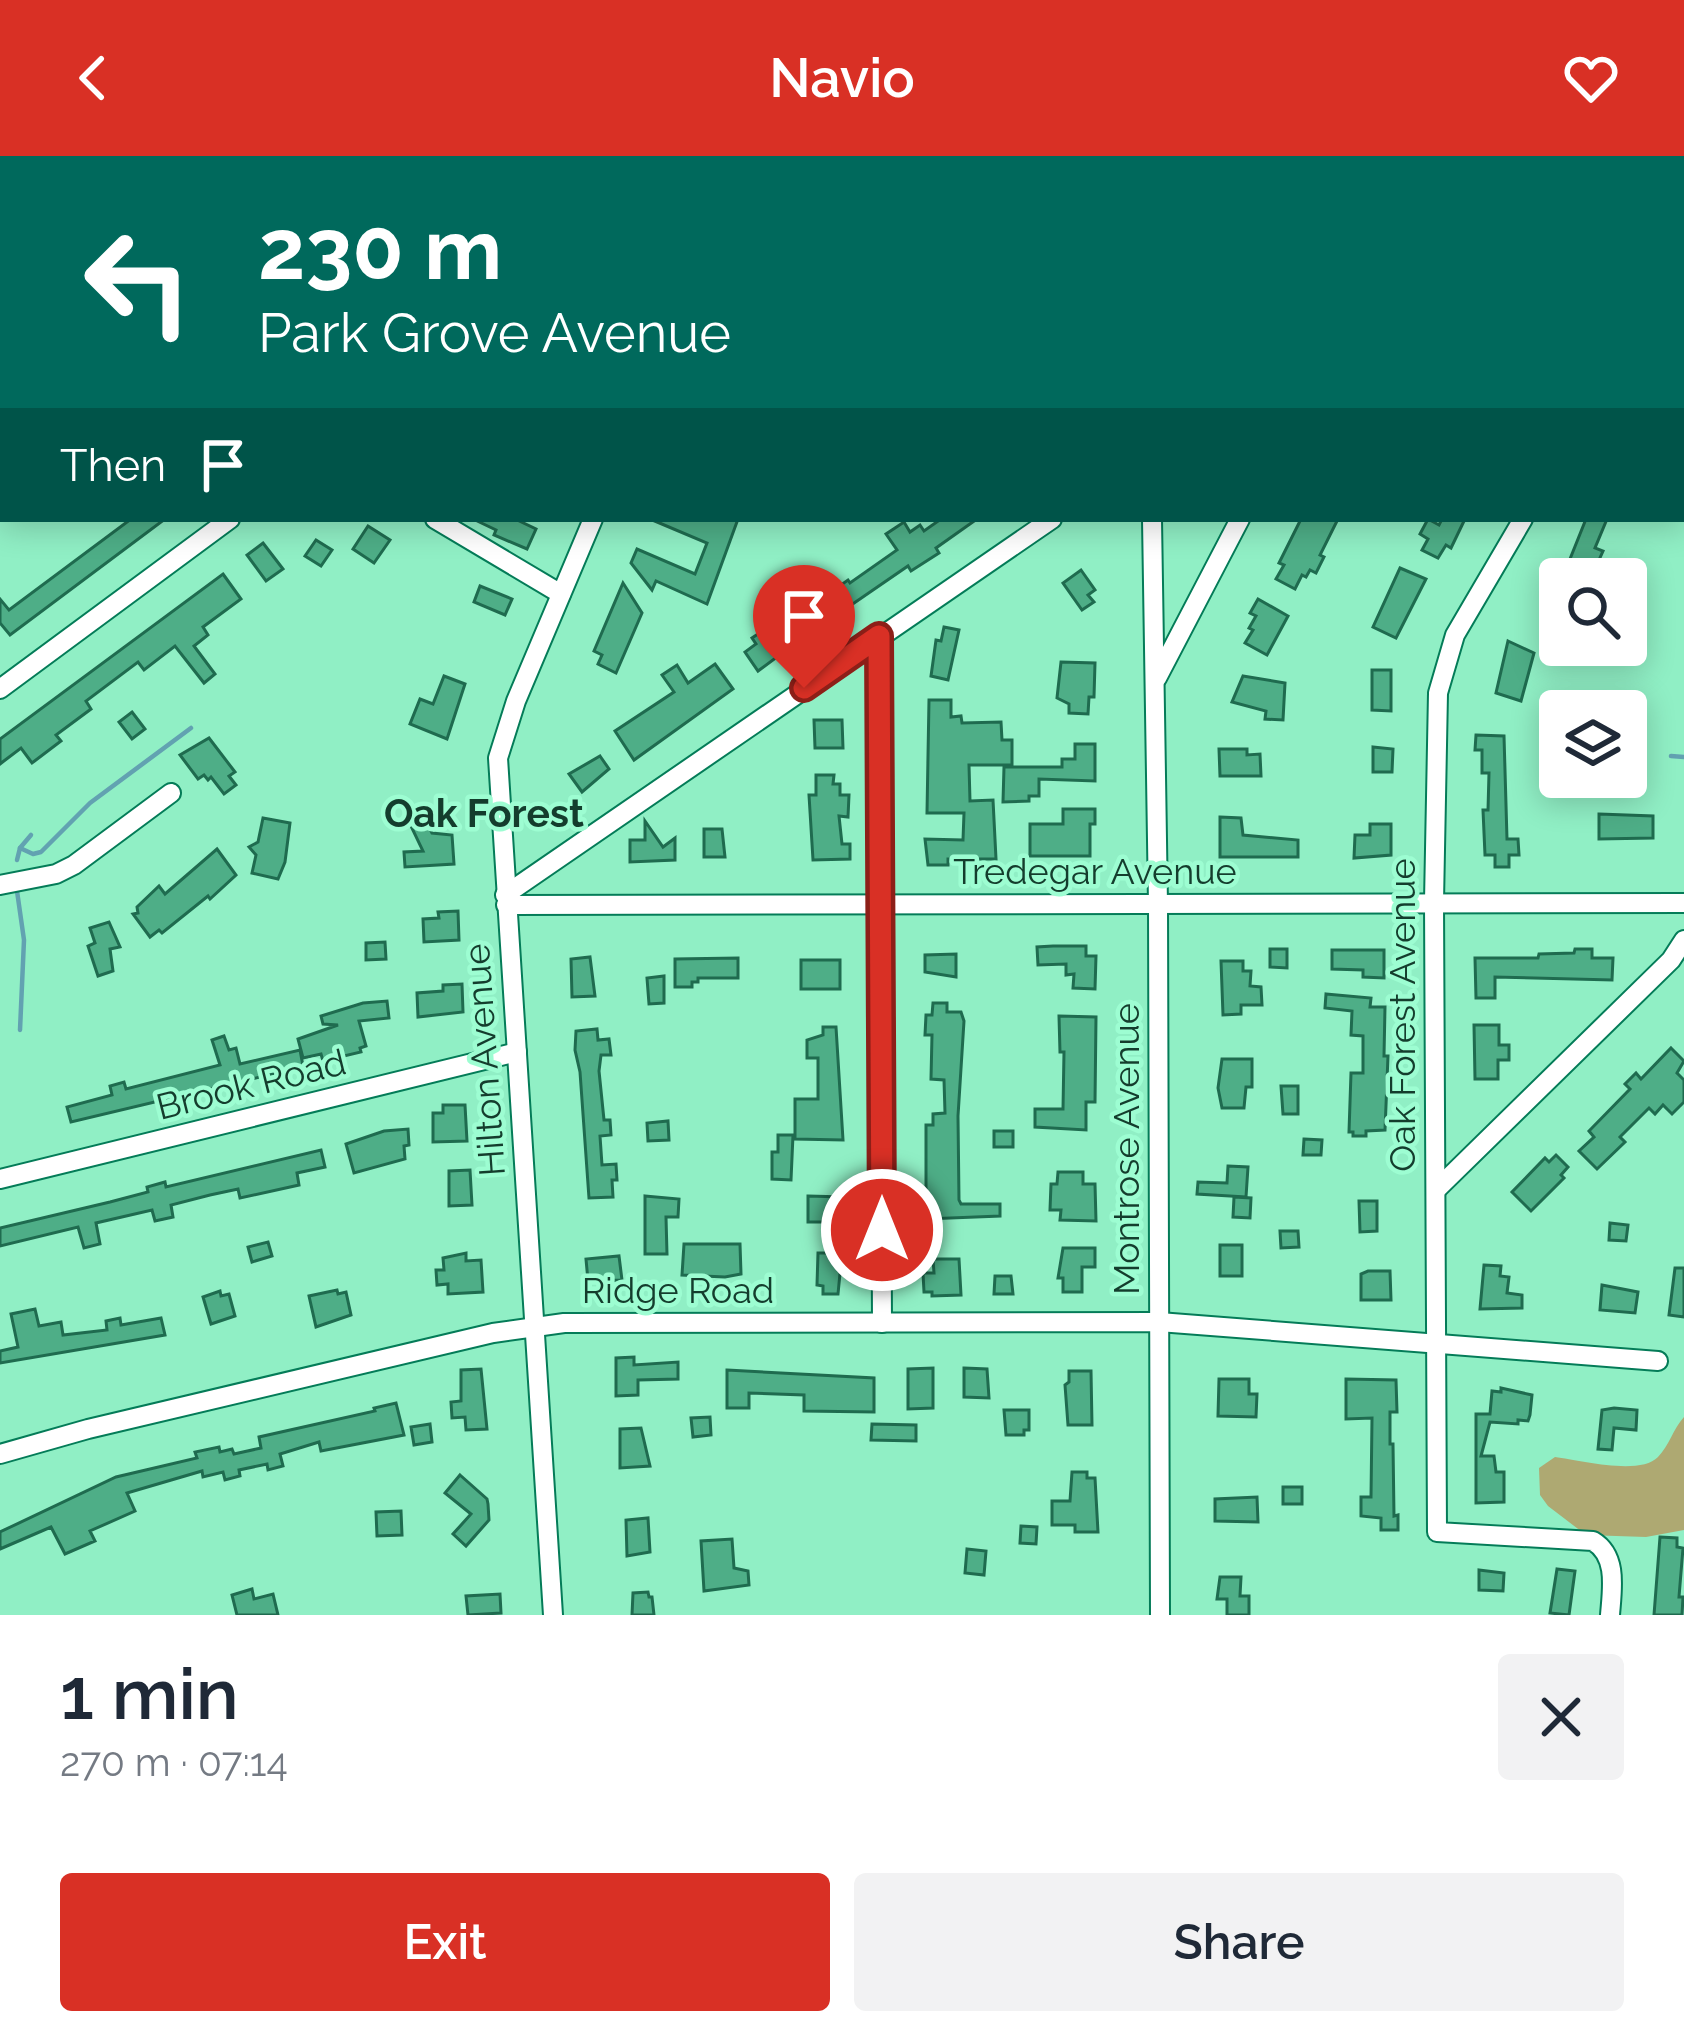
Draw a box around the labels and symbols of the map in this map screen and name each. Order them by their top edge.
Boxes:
pin [753,565,855,688]
district label: Oak Forest [384,790,584,836]
street label: Tredegar Avenue [953,850,1237,892]
street label: Oak Forest Avenue [1381,858,1423,1172]
street label: Hilton Avenue [455,942,513,1178]
street label: Montrose Avenue [1105,1003,1147,1295]
street label: Brook Road [152,1040,350,1128]
position arrow [819,1167,945,1293]
street label: Ridge Road [582,1269,774,1311]

